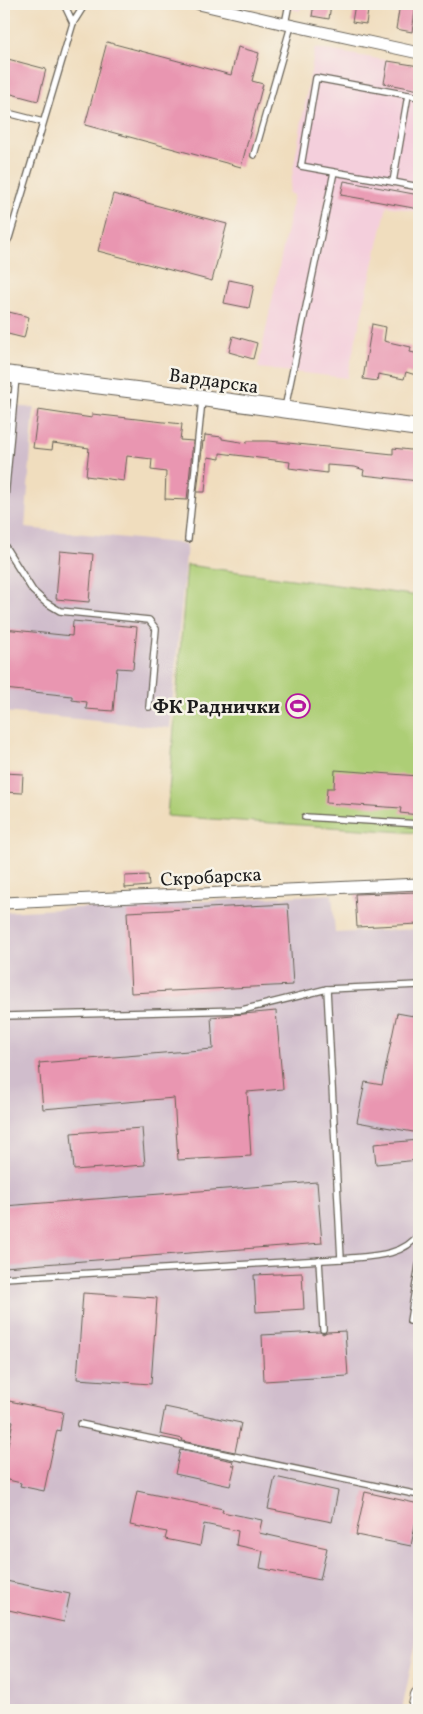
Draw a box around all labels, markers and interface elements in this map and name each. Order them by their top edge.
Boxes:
street label: Вардарска [167,363,260,401]
sports icon: ФК Раднички [285,693,311,719]
place label: ФК Раднички [152,695,280,721]
street label: Скробарска [160,862,262,894]

